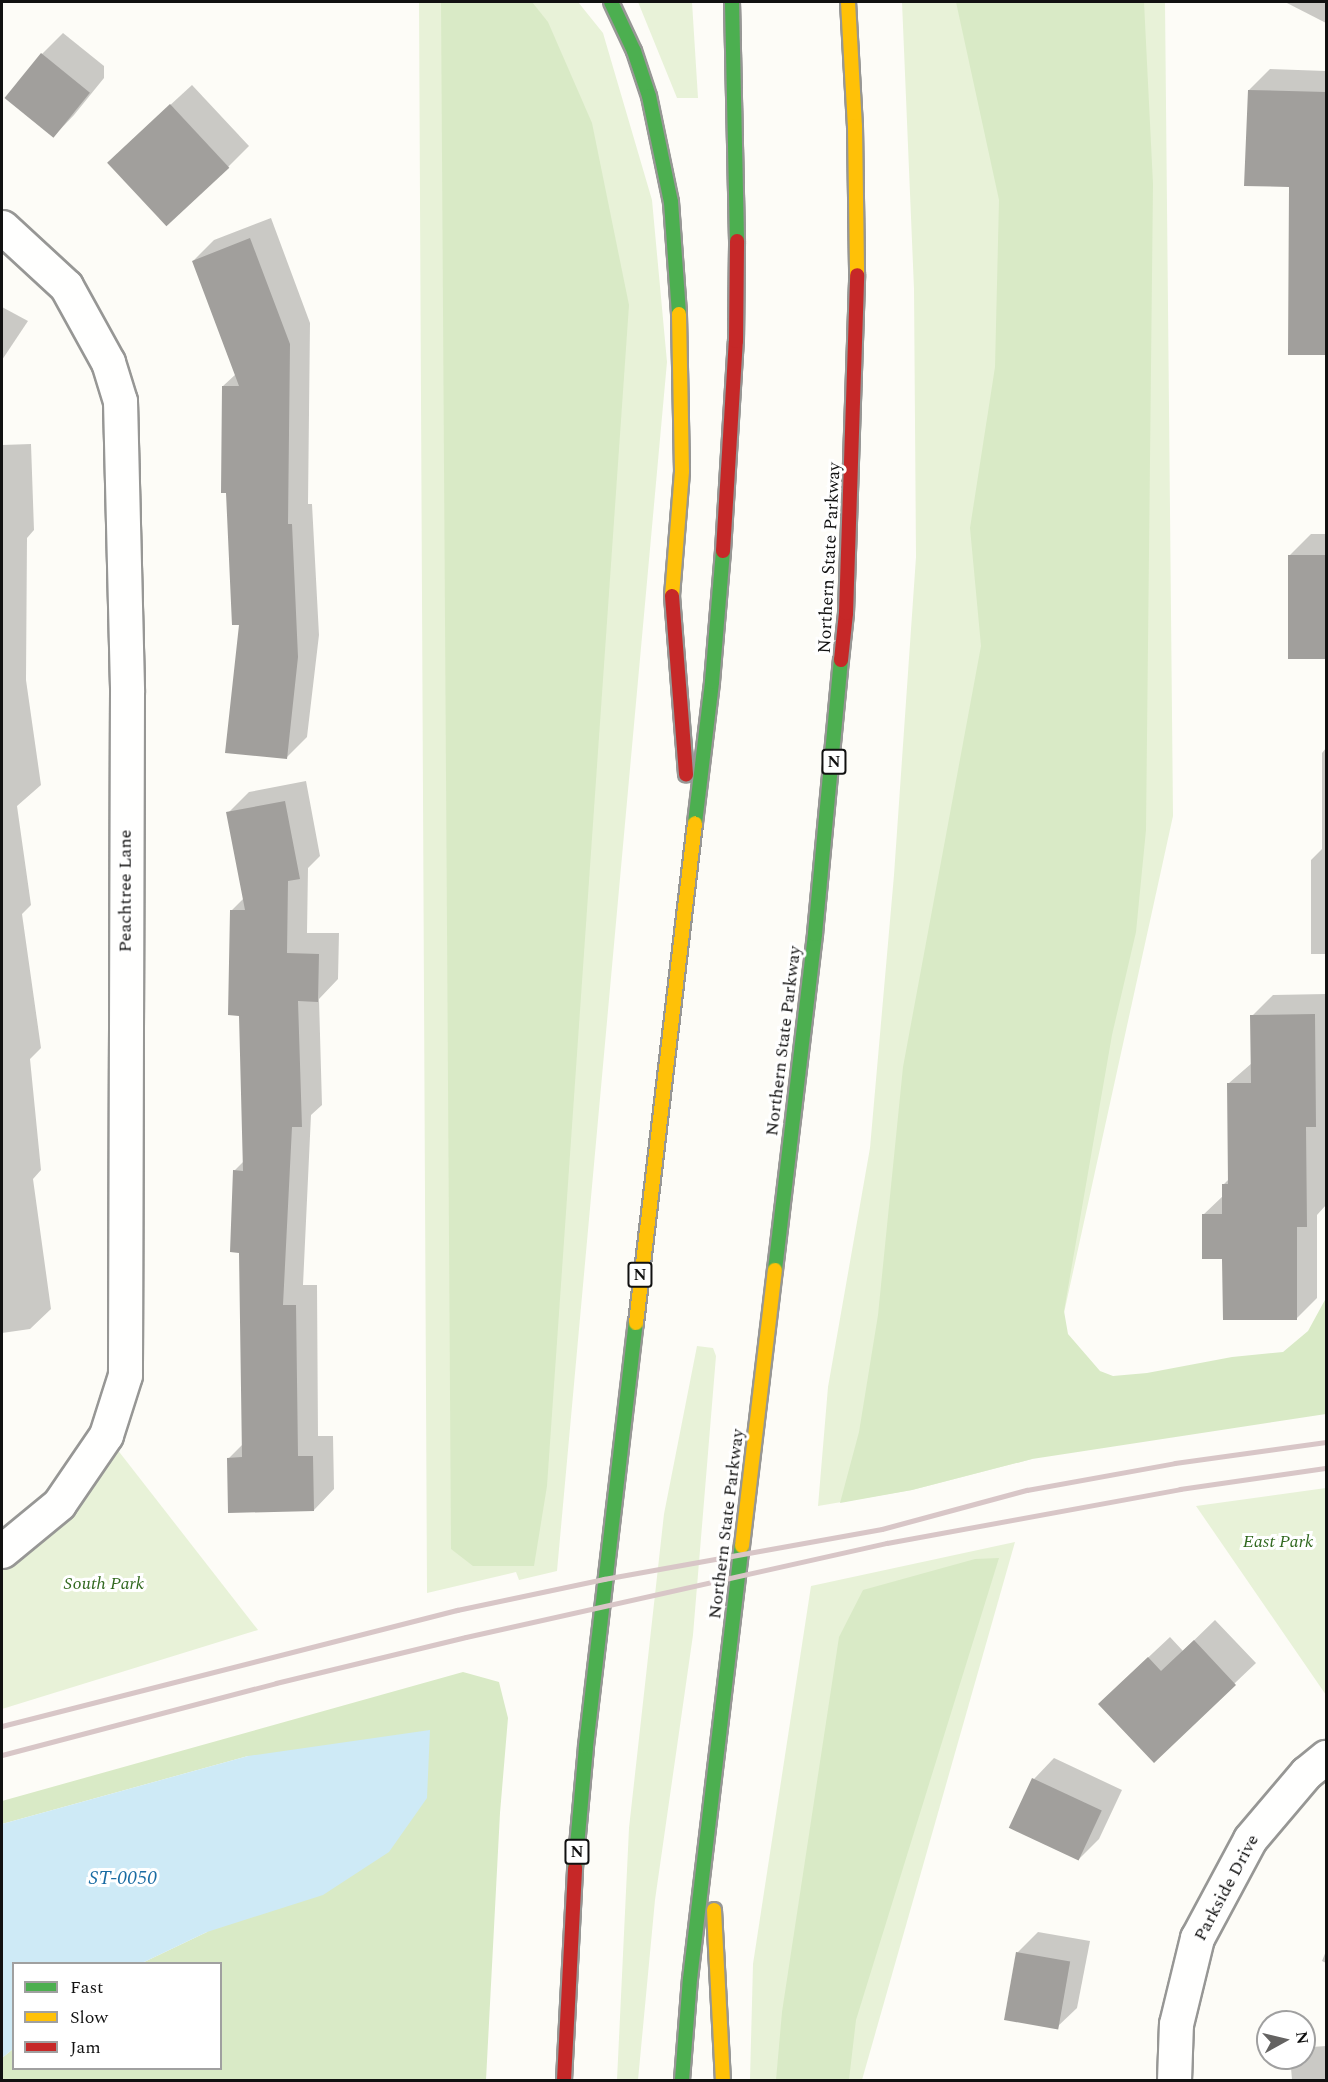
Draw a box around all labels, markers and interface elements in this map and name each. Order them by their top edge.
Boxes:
street label: Northern State Parkway [814,462,846,654]
road number: N [820,749,848,775]
street label: Peachtree Lane [115,830,137,952]
street label: Northern State Parkway [762,945,806,1137]
road number: N [626,1262,654,1288]
street label: Northern State Parkway [705,1428,749,1620]
park label: East Park [1243,1531,1313,1553]
park label: South Park [64,1573,144,1595]
street label: Parkside Drive [1190,1831,1264,1945]
road number: N [564,1839,590,1865]
water label: ST-0050 [89,1866,157,1890]
legend [12,1962,222,2070]
text: Fast [70,1974,103,2001]
text: Slow [70,2004,108,2031]
north arrow [1256,2010,1316,2070]
text: N [1289,2030,1315,2046]
text: Jam [70,2034,101,2061]

